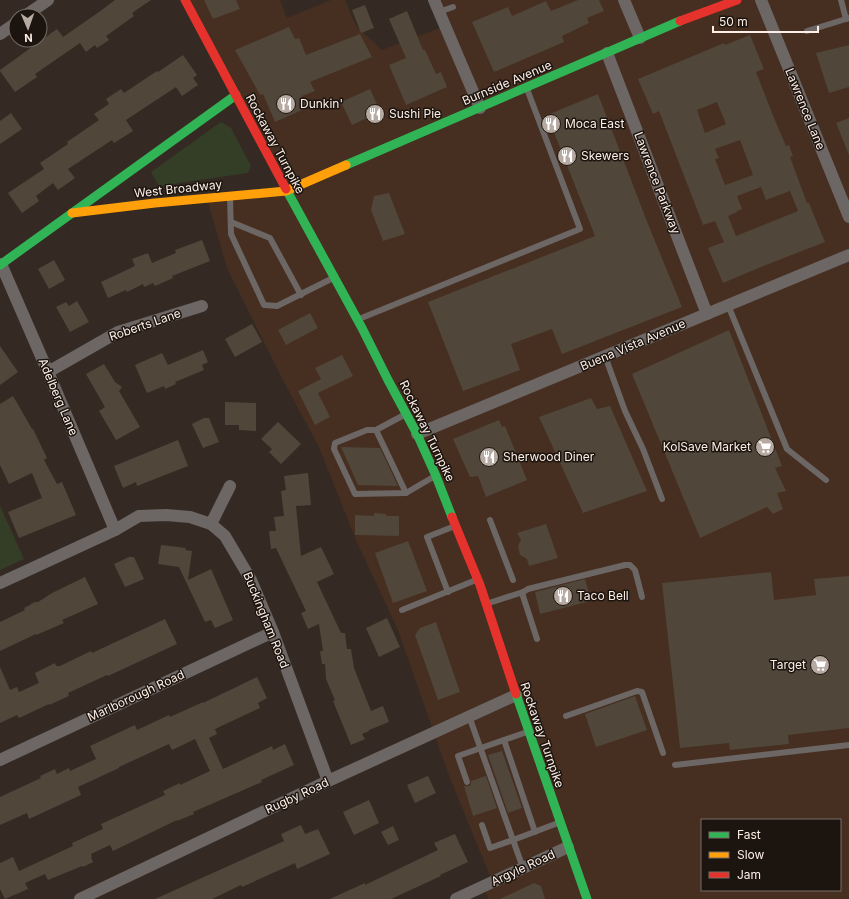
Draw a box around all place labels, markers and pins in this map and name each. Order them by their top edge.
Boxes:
restaurant icon: Dunkin' [275,93,297,115]
place label: Dunkin' [300,96,343,111]
restaurant icon: Sushi Pie [364,103,386,125]
place label: Sushi Pie [389,106,441,121]
restaurant icon: Moca East [540,113,562,135]
place label: Moca East [565,116,624,131]
restaurant icon: Skewers [556,145,578,167]
place label: Skewers [581,148,629,163]
supermarket icon: KolSave Market [754,436,776,458]
place label: KolSave Market [663,439,751,454]
restaurant icon: Sherwood Diner [478,446,500,468]
place label: Sherwood Diner [503,449,595,464]
restaurant icon: Taco Bell [552,585,574,607]
place label: Taco Bell [577,588,629,603]
supermarket icon: Target [809,654,831,676]
place label: Target [770,657,806,672]

